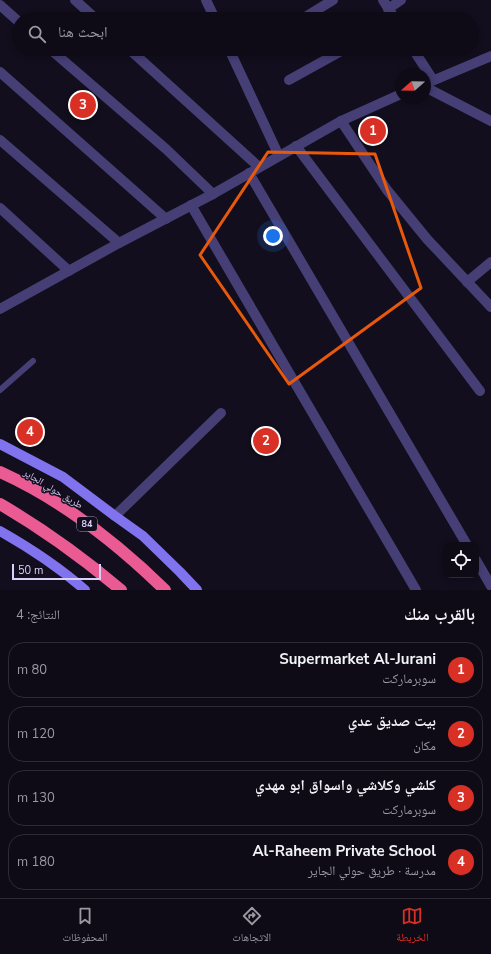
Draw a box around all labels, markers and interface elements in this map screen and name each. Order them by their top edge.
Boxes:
search box [12,12,479,56]
text: ابحث هنا [58,22,108,42]
icon: search [26,23,48,45]
north arrow [395,68,431,104]
pin: 3 [70,90,96,120]
pin: 1 [360,116,386,146]
your location [263,226,283,246]
pin: 4 [17,417,43,447]
pin: 2 [253,426,279,456]
street label: طريق حولي الجاير [20,465,86,513]
road number: 84 [77,517,97,531]
map controls [443,542,479,578]
button: locate [443,542,479,578]
scale bar [12,562,101,581]
text: 50 m [18,563,43,578]
text: بالقرب منك [404,603,475,626]
text: النتائج: 4 [16,606,60,624]
text: Supermarket Al-Jurani [279,649,436,669]
text: 80 m [17,661,47,679]
text: 1 [457,661,465,679]
text: سوبرماركت [382,670,436,688]
text: بيت صديق عدي [348,711,436,731]
text: 120 m [17,725,55,743]
text: 2 [457,725,465,743]
text: مكان [413,737,436,755]
text: كلشي وكلاشي واسواق ابو مهدي [255,775,436,795]
text: 130 m [17,789,55,807]
text: 3 [457,789,465,807]
text: سوبرماركت [382,801,436,819]
text: Al-Raheem Private School [252,841,436,861]
text: 180 m [17,853,55,871]
text: 4 [457,853,465,871]
text: مدرسة · طريق حولي الجاير [308,862,436,880]
tab: المحفوظات [62,905,107,948]
tab: الاتجاهات [232,905,271,948]
tab: الخريطة [396,905,429,948]

